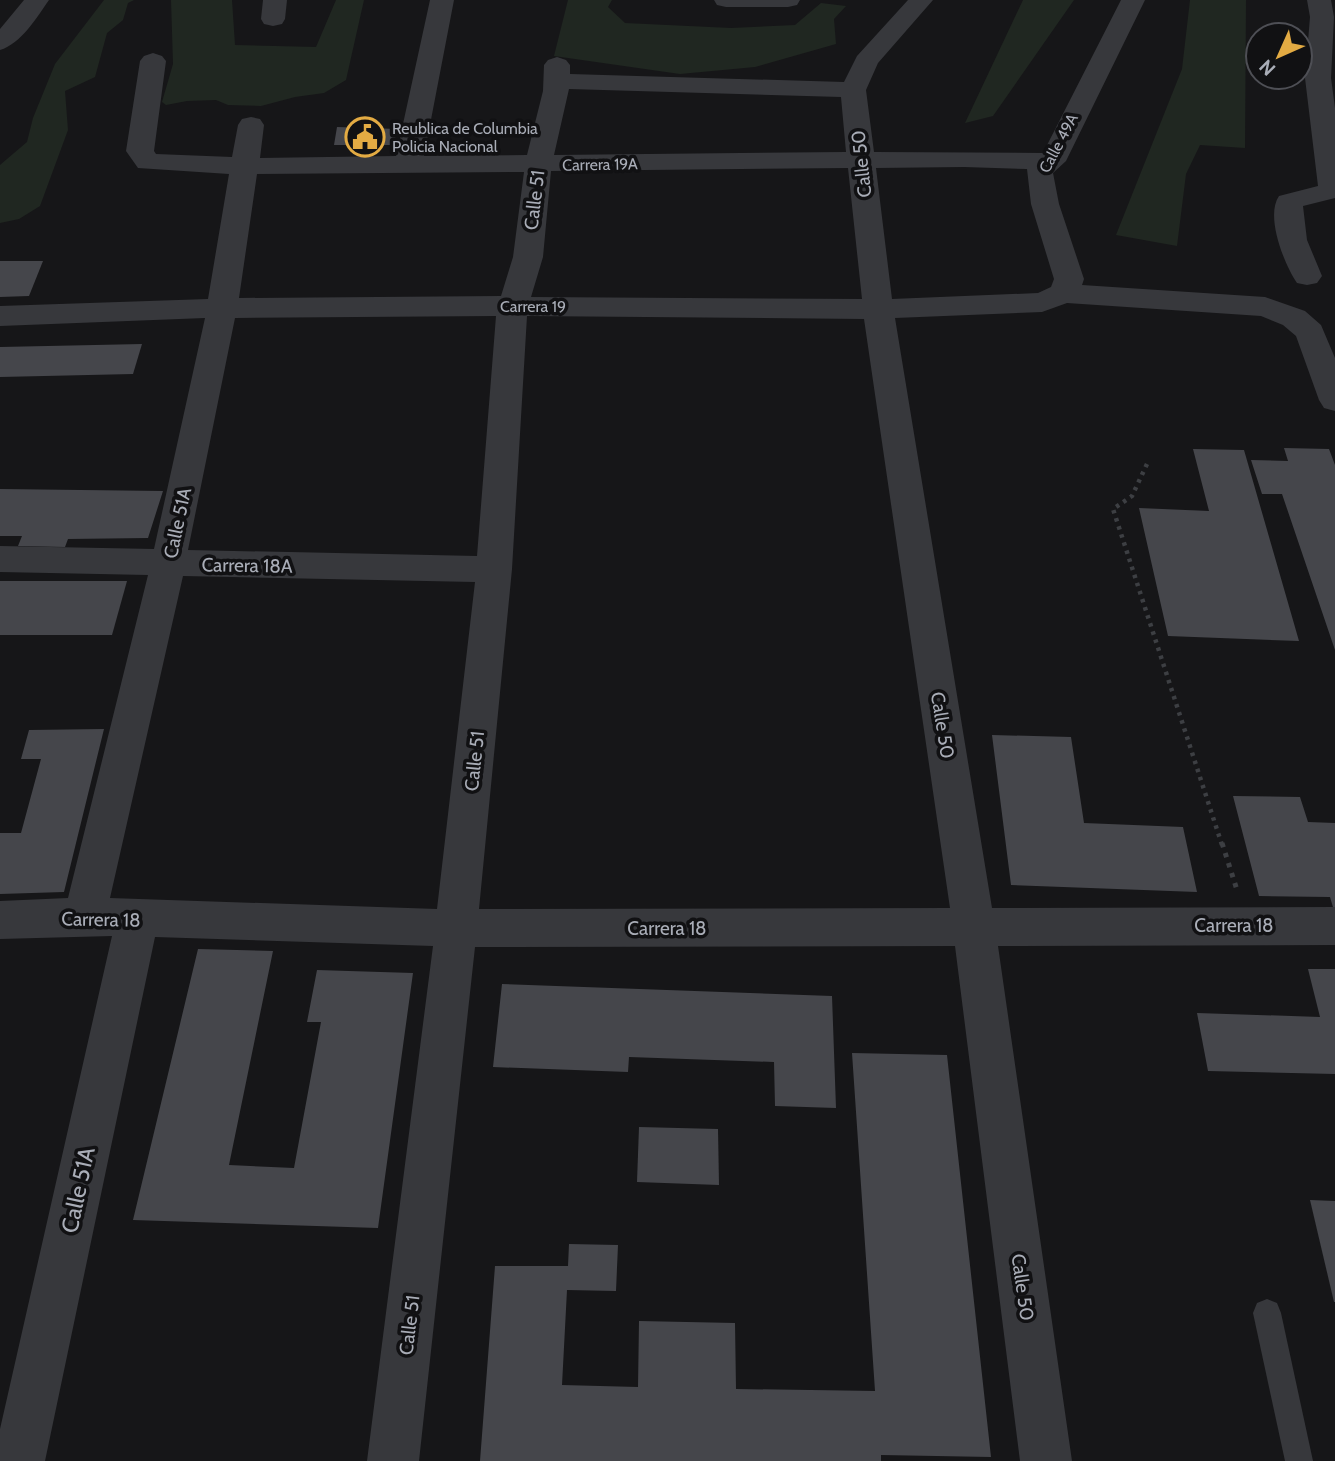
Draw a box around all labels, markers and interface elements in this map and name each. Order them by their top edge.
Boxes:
north arrow [1244,21,1314,91]
text: N [1254,55,1280,81]
street label: Calle 49A [1035,110,1082,176]
public building icon: Reublica de Columbia Policia Nacional [344,116,386,158]
place label: Reublica de Columbia Policia Nacional [392,119,538,156]
street label: Calle 50 [847,129,876,199]
street label: Carrera 19A [562,154,638,175]
street label: Calle 51 [519,169,550,231]
street label: Carrera 19 [500,297,566,316]
street label: Calle 51A [159,485,196,561]
street label: Carrera 18A [201,553,293,578]
street label: Calle 50 [926,690,959,760]
street label: Calle 51 [460,730,489,792]
street label: Carrera 18 [61,907,141,932]
street label: Carrera 18 [1194,914,1274,937]
street label: Carrera 18 [627,917,707,940]
street label: Calle 51A [55,1145,101,1235]
street label: Calle 50 [1006,1252,1039,1322]
street label: Calle 51 [394,1294,425,1356]

